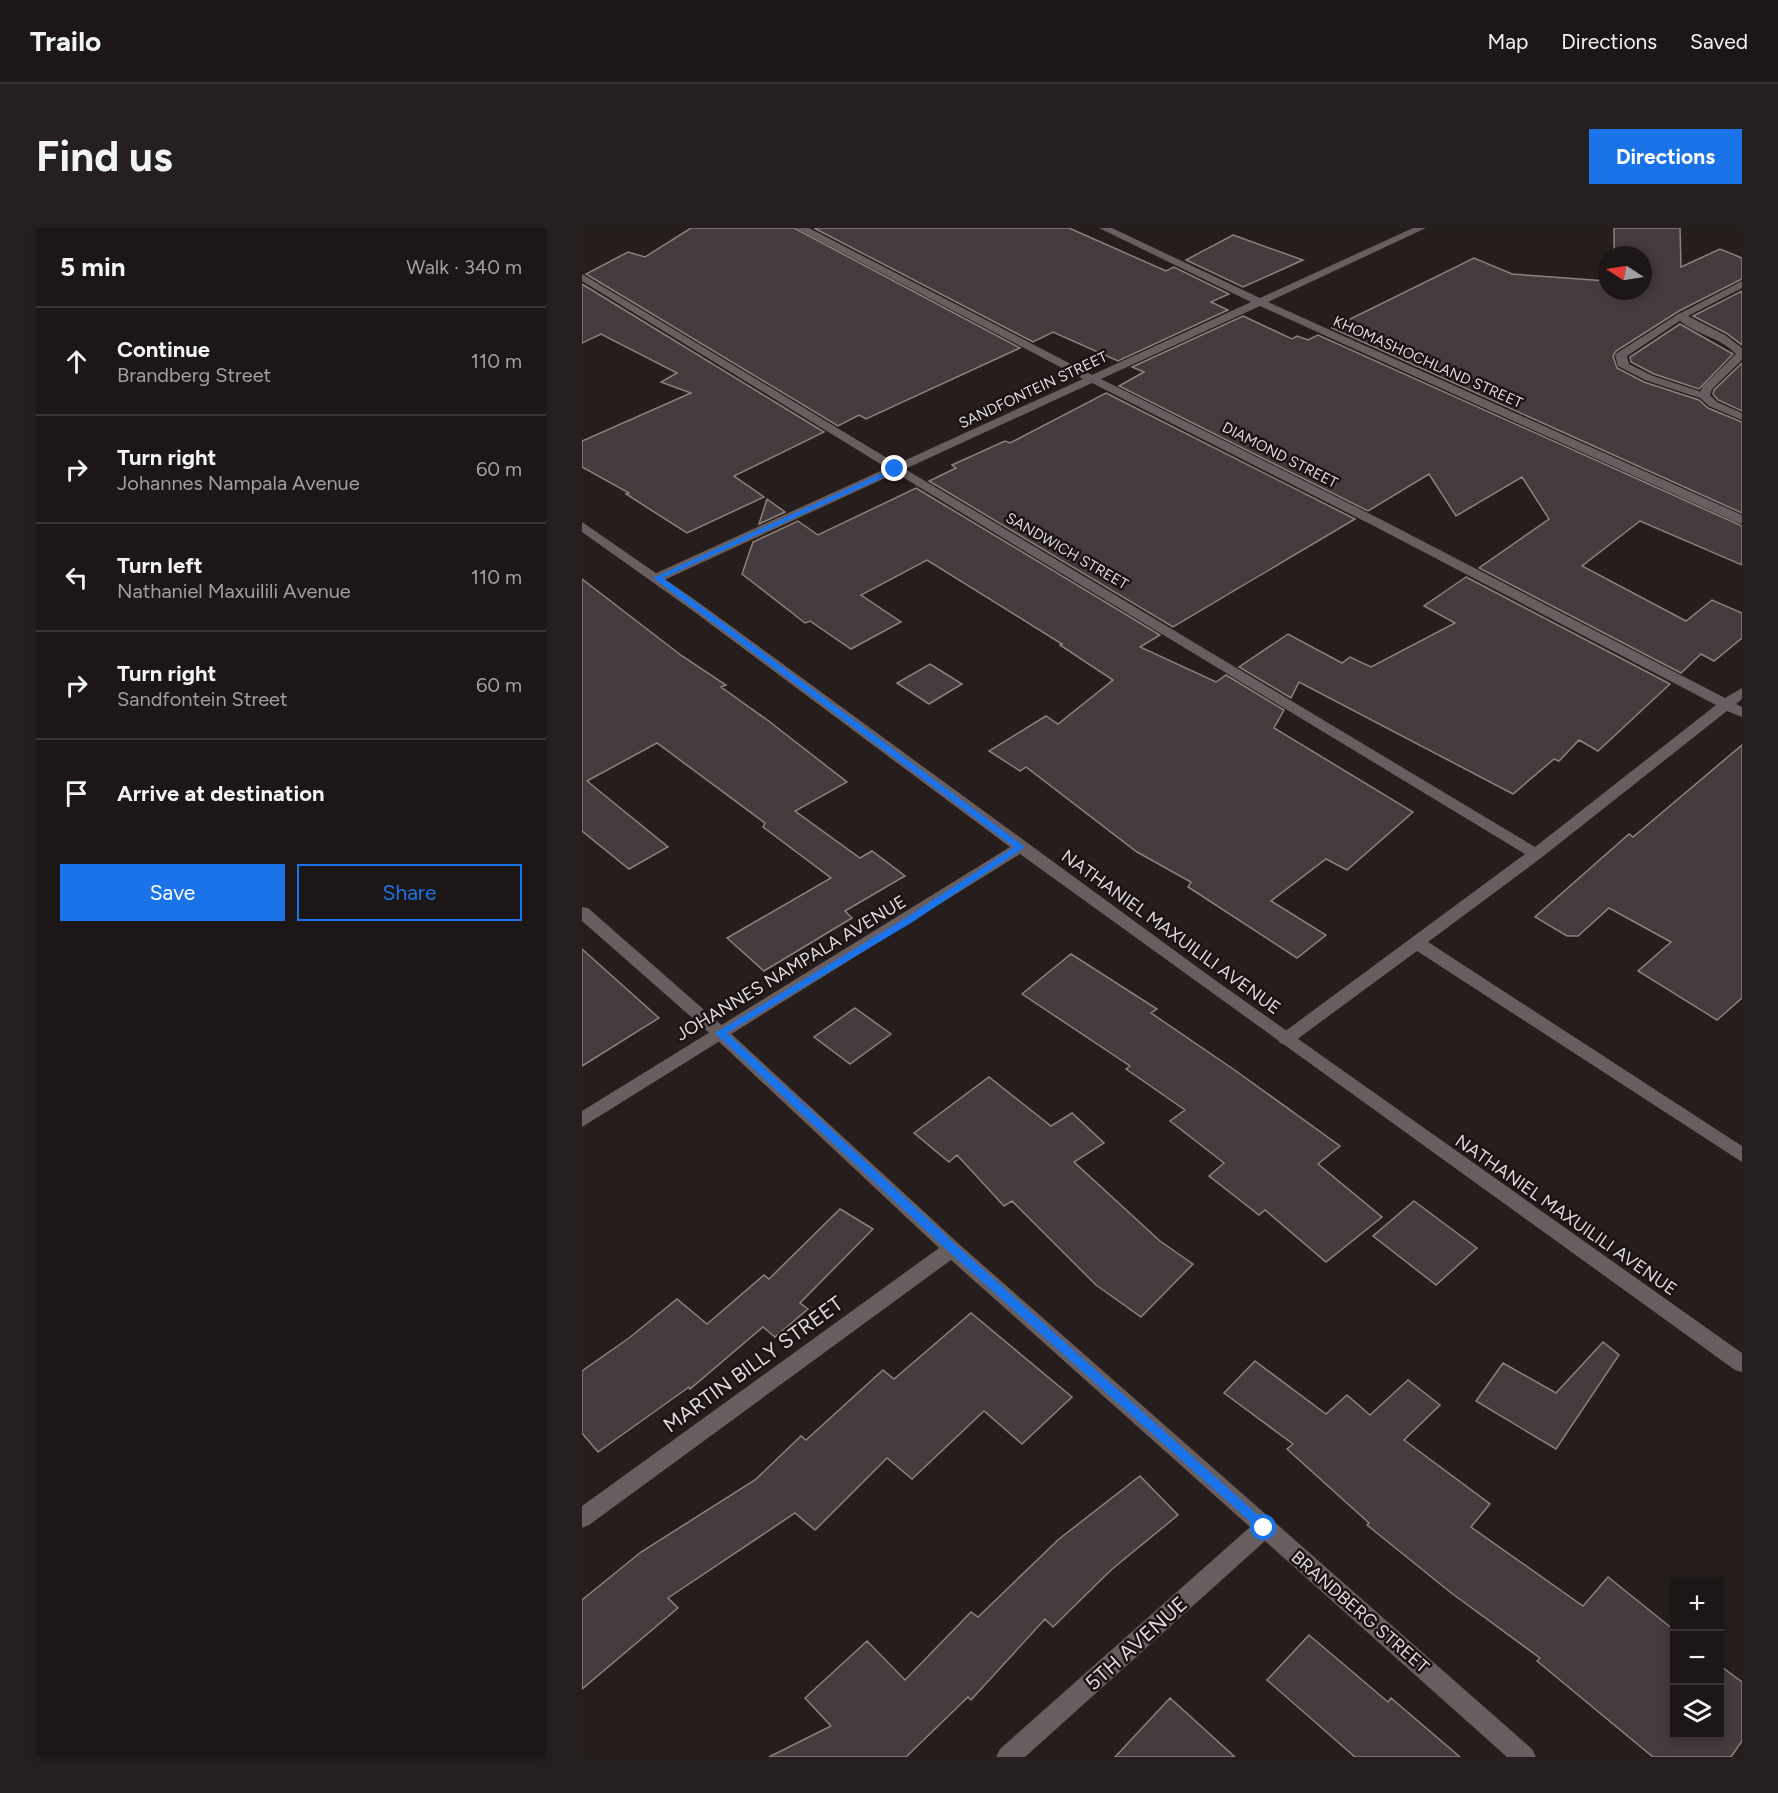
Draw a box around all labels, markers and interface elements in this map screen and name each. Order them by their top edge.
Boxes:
text: Trailo [30,24,101,58]
text: Map [1487,29,1528,54]
text: Directions [1561,29,1657,54]
text: Saved [1690,29,1748,54]
button: Directions [1589,129,1742,184]
text: Find us [36,131,173,182]
north arrow [1598,246,1652,300]
text: 5 min [60,251,126,283]
text: Walk · 340 m [406,255,522,279]
street label: KHOMASHOCHLAND STREET [1330,312,1526,412]
text: Continue [117,336,210,363]
icon: ahead [60,345,93,378]
street label: SANDFONTEIN STREET [956,347,1111,432]
text: 110 m [471,349,522,373]
text: Brandberg Street [117,363,271,387]
street label: DIAMOND STREET [1219,418,1341,492]
text: Turn right [117,444,216,471]
icon: right [60,453,93,486]
route end [881,455,907,481]
text: 60 m [476,457,522,481]
text: Johannes Nampala Avenue [117,471,360,495]
street label: SANDWICH STREET [1003,509,1132,594]
text: Turn left [117,552,203,579]
icon: left [60,561,93,594]
text: 110 m [471,565,522,589]
text: Nathaniel Maxuilili Avenue [117,579,351,603]
text: Turn right [117,660,216,687]
icon: right [60,669,93,702]
text: 60 m [476,673,522,697]
text: Sandfontein Street [117,687,288,711]
icon: arrive [60,777,93,810]
text: Arrive at destination [117,780,325,807]
street label: NATHANIEL MAXUILILI AVENUE [1057,845,1285,1019]
button: Save [60,864,285,921]
button: Share [297,864,522,921]
street label: JOHANNES NAMPALA AVENUE [672,890,910,1046]
street label: NATHANIEL MAXUILILI AVENUE [1451,1130,1681,1300]
street label: MARTIN BILLY STREET [658,1290,848,1438]
route start [1250,1514,1276,1540]
street label: BRANDBERG STREET [1287,1546,1433,1678]
map controls [1670,1577,1724,1739]
button: + [1670,1577,1724,1631]
street label: 5TH AVENUE [1080,1591,1192,1695]
button: − [1670,1631,1724,1685]
button: layers [1670,1685,1724,1739]

